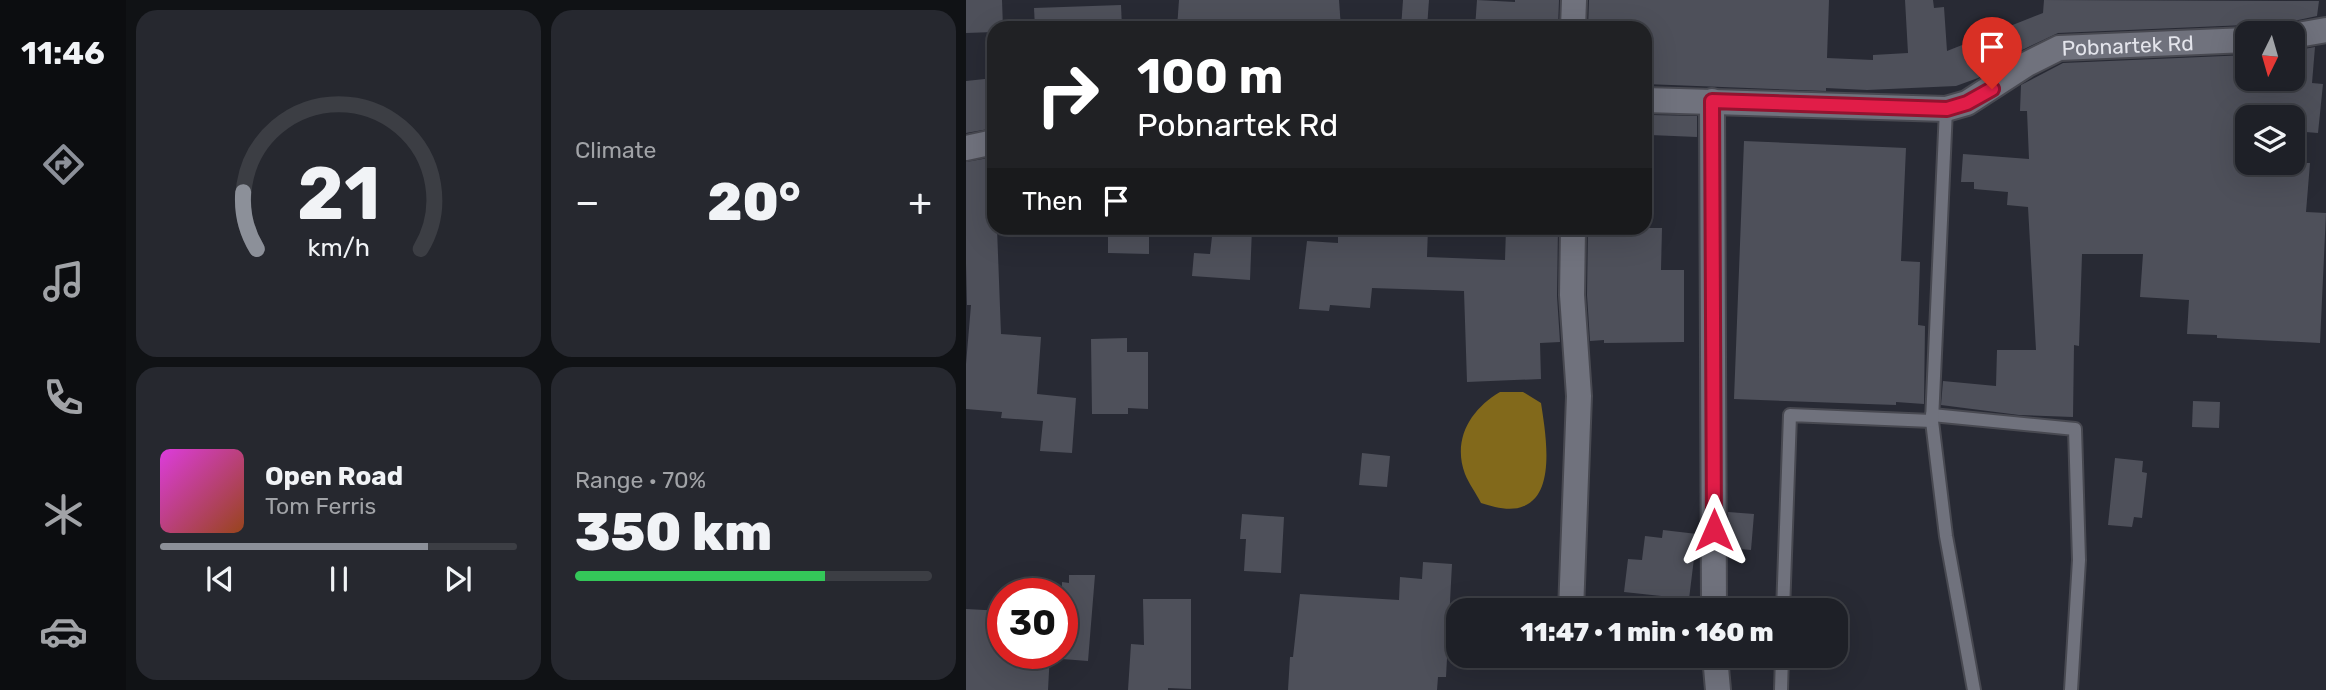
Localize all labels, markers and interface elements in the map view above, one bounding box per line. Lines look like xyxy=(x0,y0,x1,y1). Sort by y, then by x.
pin xyxy=(1962,17,2022,89)
north arrow xyxy=(2235,21,2305,91)
map controls xyxy=(2235,21,2305,175)
icon: arrive xyxy=(1973,28,2011,66)
street label: Pobnartek Rd xyxy=(2061,30,2194,60)
text: 11:46 xyxy=(21,34,105,72)
text: 100 m xyxy=(1137,47,1283,105)
icon: right xyxy=(1022,49,1113,140)
button: layers xyxy=(2235,105,2305,175)
text: Pobnartek Rd xyxy=(1137,106,1338,144)
text: Climate xyxy=(575,136,656,164)
icon: directions xyxy=(39,140,88,189)
text: 21 xyxy=(297,152,380,238)
text: 20° xyxy=(707,171,801,233)
text: − xyxy=(575,179,600,225)
text: + xyxy=(908,179,932,225)
icon: arrive xyxy=(1097,182,1135,220)
text: Then xyxy=(1022,186,1083,217)
text: km/h xyxy=(307,233,370,262)
icon: music xyxy=(39,257,88,306)
icon: phone xyxy=(39,373,88,422)
text: Open Road xyxy=(265,461,403,492)
text: Range · 70% xyxy=(575,466,706,494)
icon: climate xyxy=(39,490,88,539)
text: Tom Ferris xyxy=(265,492,376,520)
position arrow xyxy=(1677,493,1751,567)
text: 350 km xyxy=(575,501,772,563)
icon: previous xyxy=(201,560,239,598)
icon: pause xyxy=(320,560,358,598)
icon: next xyxy=(439,560,477,598)
speed limit sign: 30 xyxy=(987,578,1078,669)
icon: car xyxy=(39,607,88,656)
text: 11:47 · 1 min · 160 m xyxy=(1520,617,1774,648)

